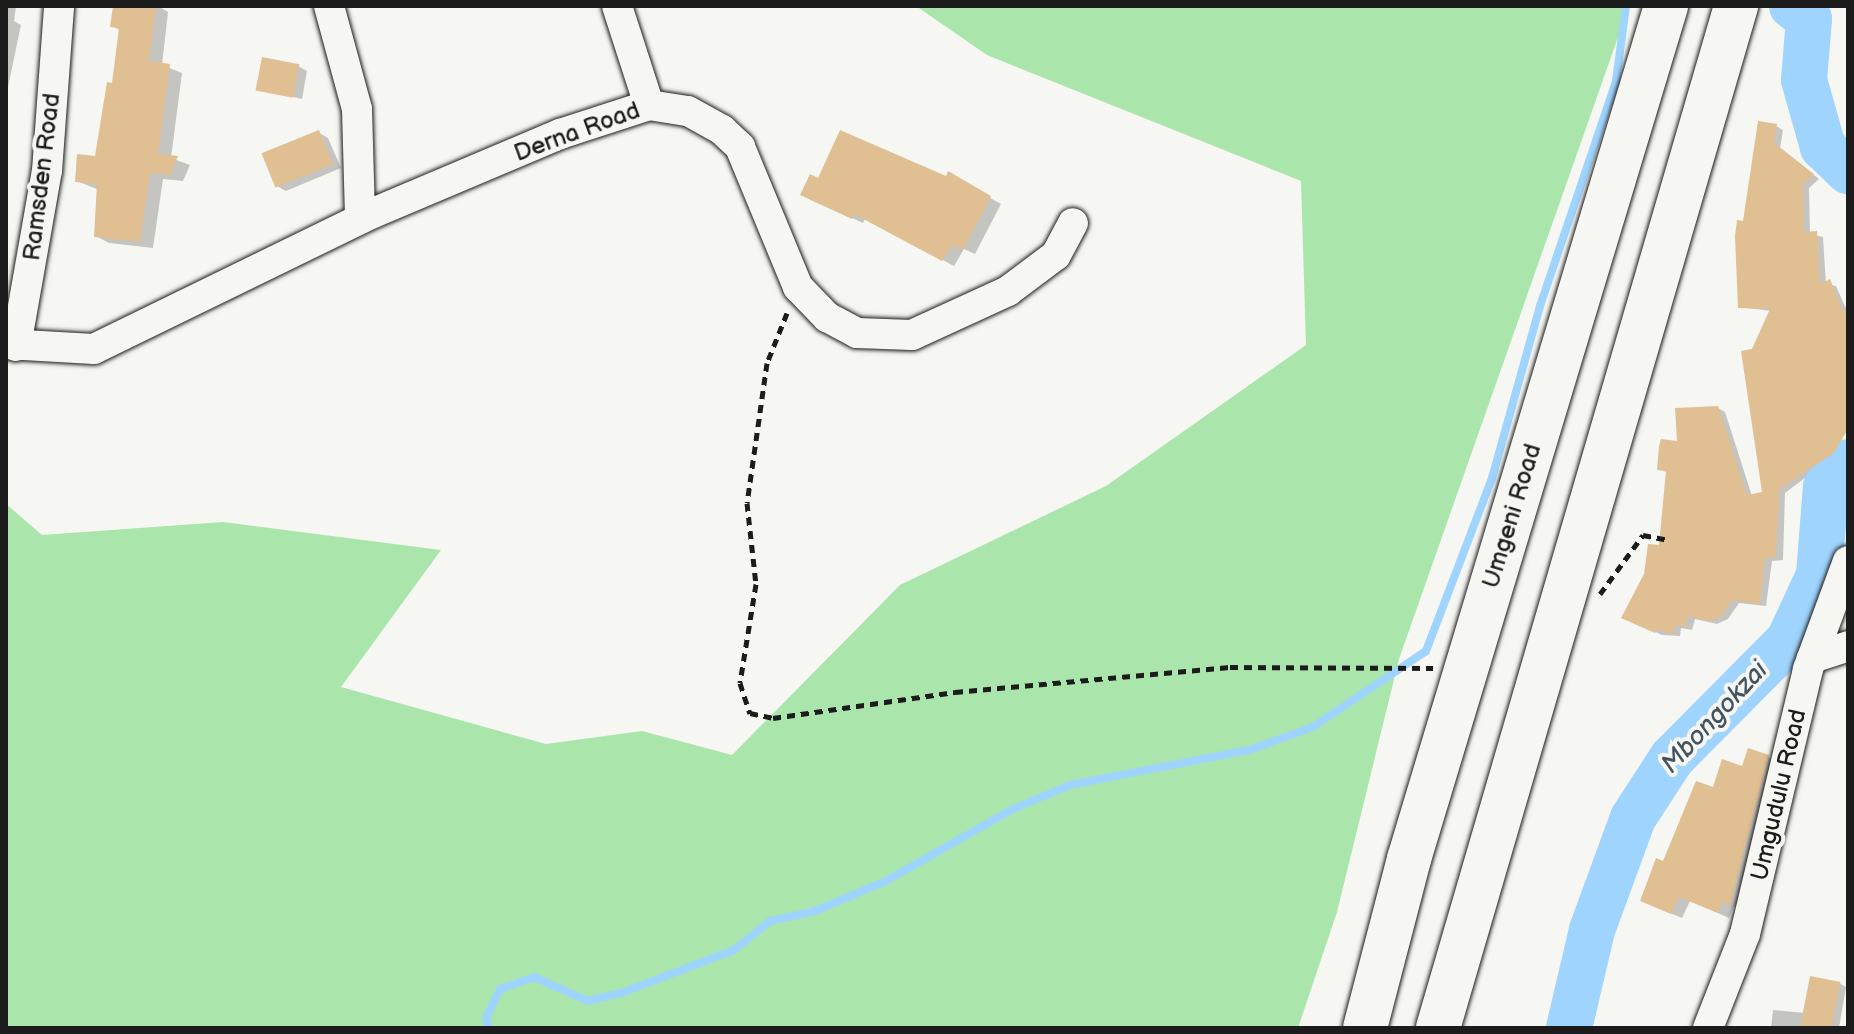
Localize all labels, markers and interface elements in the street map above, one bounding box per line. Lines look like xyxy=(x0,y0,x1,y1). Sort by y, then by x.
street label: Ramsden Road xyxy=(17,92,67,262)
street label: Derna Road xyxy=(510,96,644,168)
street label: Umgeni Road xyxy=(1476,440,1548,592)
water label: Mbongokzai xyxy=(1655,656,1775,780)
street label: Umgudulu Road xyxy=(1745,707,1813,883)

